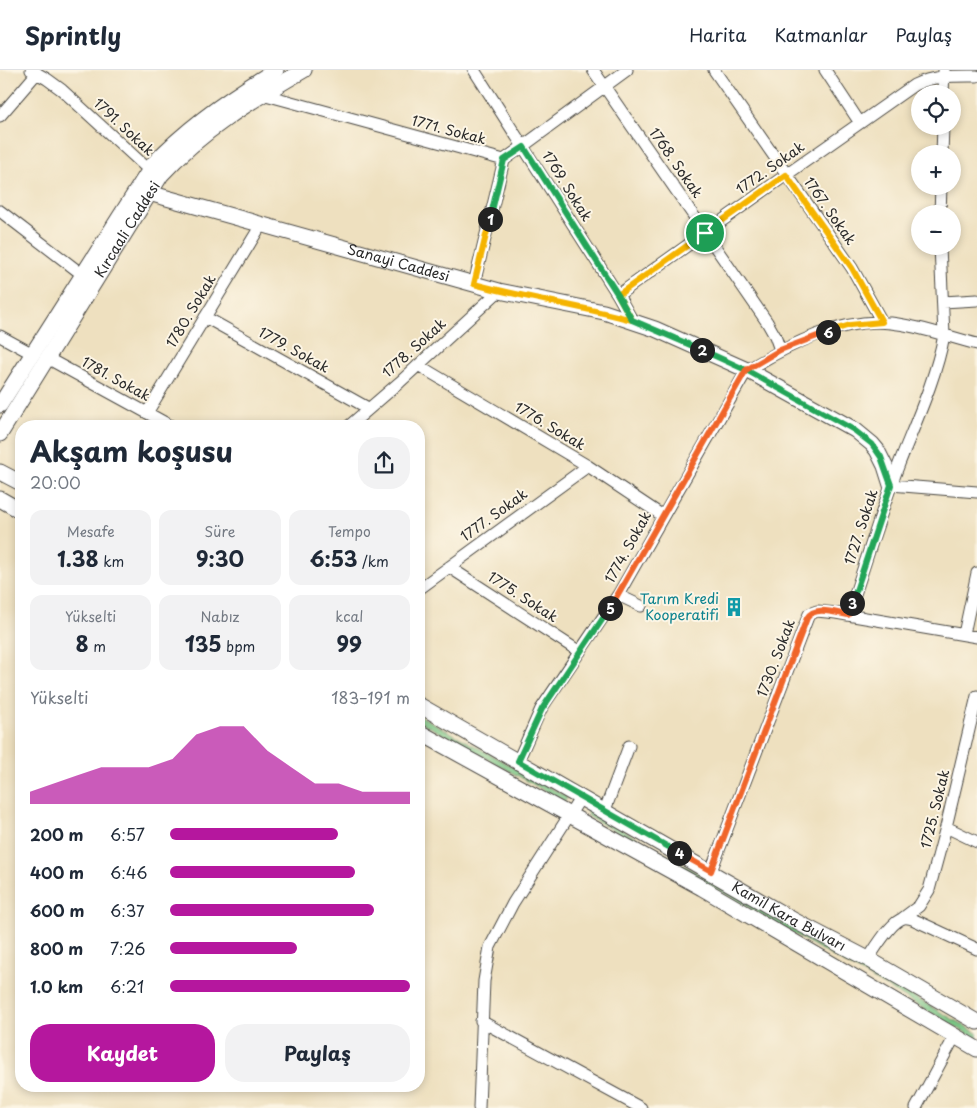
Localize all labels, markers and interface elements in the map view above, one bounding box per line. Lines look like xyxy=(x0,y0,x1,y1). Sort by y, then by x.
text: Sprintly xyxy=(25,17,121,53)
text: Harita xyxy=(689,21,746,48)
text: Katmanlar xyxy=(774,21,867,48)
text: Paylaş xyxy=(895,21,952,48)
map controls xyxy=(911,85,961,255)
button: locate xyxy=(911,85,961,135)
street label: 1791. Sokak xyxy=(89,93,160,160)
street label: 1771. Sokak xyxy=(410,110,489,150)
street label: 1768. Sokak xyxy=(645,123,708,202)
street label: 1772. Sokak xyxy=(731,136,808,199)
button: + xyxy=(911,145,961,195)
street label: 1769. Sokak xyxy=(537,146,598,225)
street label: 1767. Sokak xyxy=(799,172,862,249)
street label: Kırcaali Caddesi xyxy=(89,177,165,281)
button: − xyxy=(911,205,961,255)
pin: 1 xyxy=(478,206,502,232)
text: 1 xyxy=(487,209,494,230)
pin xyxy=(684,212,726,254)
icon: arrive xyxy=(691,219,719,247)
street label: Sanayi Caddesi xyxy=(345,238,452,287)
street label: 1780. Sokak xyxy=(160,270,221,351)
street label: 1778. Sokak xyxy=(377,313,450,382)
pin: 6 xyxy=(816,320,840,344)
street label: 1779. Sokak xyxy=(255,321,334,378)
text: 6 xyxy=(824,322,833,343)
pin: 2 xyxy=(690,338,714,362)
text: 2 xyxy=(698,340,707,361)
street label: 1781. Sokak xyxy=(78,351,154,406)
street label: 1776. Sokak xyxy=(511,396,590,455)
text: Akşam koşusu xyxy=(30,429,233,472)
button: share xyxy=(358,437,410,489)
text: 20:00 xyxy=(30,470,81,494)
street label: 1777. Sokak xyxy=(456,483,531,546)
street label: 1727. Sokak xyxy=(838,486,883,567)
street label: 1774. Sokak xyxy=(599,507,656,587)
text: Mesafe xyxy=(67,521,115,542)
text: Süre xyxy=(205,521,235,542)
text: Tempo xyxy=(328,521,371,542)
text: 1.38 xyxy=(57,542,99,574)
text: 9:30 xyxy=(196,542,244,574)
text: 6:53 xyxy=(310,542,358,574)
text: km xyxy=(99,551,124,572)
text: /km xyxy=(358,551,389,572)
street label: 1775. Sokak xyxy=(484,566,562,627)
place label: Tarım Kredi Kooperatifi xyxy=(640,588,719,625)
pin: 3 xyxy=(840,590,864,616)
text: 3 xyxy=(848,593,857,614)
pin: 5 xyxy=(598,596,622,620)
building icon: Tarım Kredi Kooperatifi xyxy=(723,596,745,618)
text: 5 xyxy=(606,598,615,619)
text: Yükselti xyxy=(65,606,116,627)
text: Nabız xyxy=(200,606,240,627)
text: kcal xyxy=(335,606,363,627)
street label: 1730. Sokak xyxy=(751,616,800,700)
text: 8 xyxy=(75,627,89,659)
text: 135 xyxy=(185,627,222,659)
text: 99 xyxy=(337,627,362,659)
text: m xyxy=(89,636,106,657)
text: bpm xyxy=(222,636,255,657)
text: Yükselti xyxy=(30,685,88,709)
text: 183–191 m xyxy=(331,685,410,709)
street label: 1725. Sokak xyxy=(915,767,954,851)
text: 200 m xyxy=(30,822,84,846)
text: 6:57 xyxy=(110,822,145,846)
pin: 4 xyxy=(666,840,692,866)
text: 4 xyxy=(675,843,684,864)
text: 400 m xyxy=(30,860,84,884)
text: 6:46 xyxy=(110,860,148,884)
street label: Kamil Kara Bulvarı xyxy=(728,876,850,956)
text: 600 m xyxy=(30,898,84,922)
text: 6:37 xyxy=(110,898,145,922)
text: 800 m xyxy=(30,936,83,960)
text: 7:26 xyxy=(110,936,145,960)
text: 1.0 km xyxy=(30,974,83,998)
text: 6:21 xyxy=(110,974,144,998)
button: Kaydet xyxy=(30,1024,215,1082)
button: Paylaş xyxy=(225,1024,410,1082)

